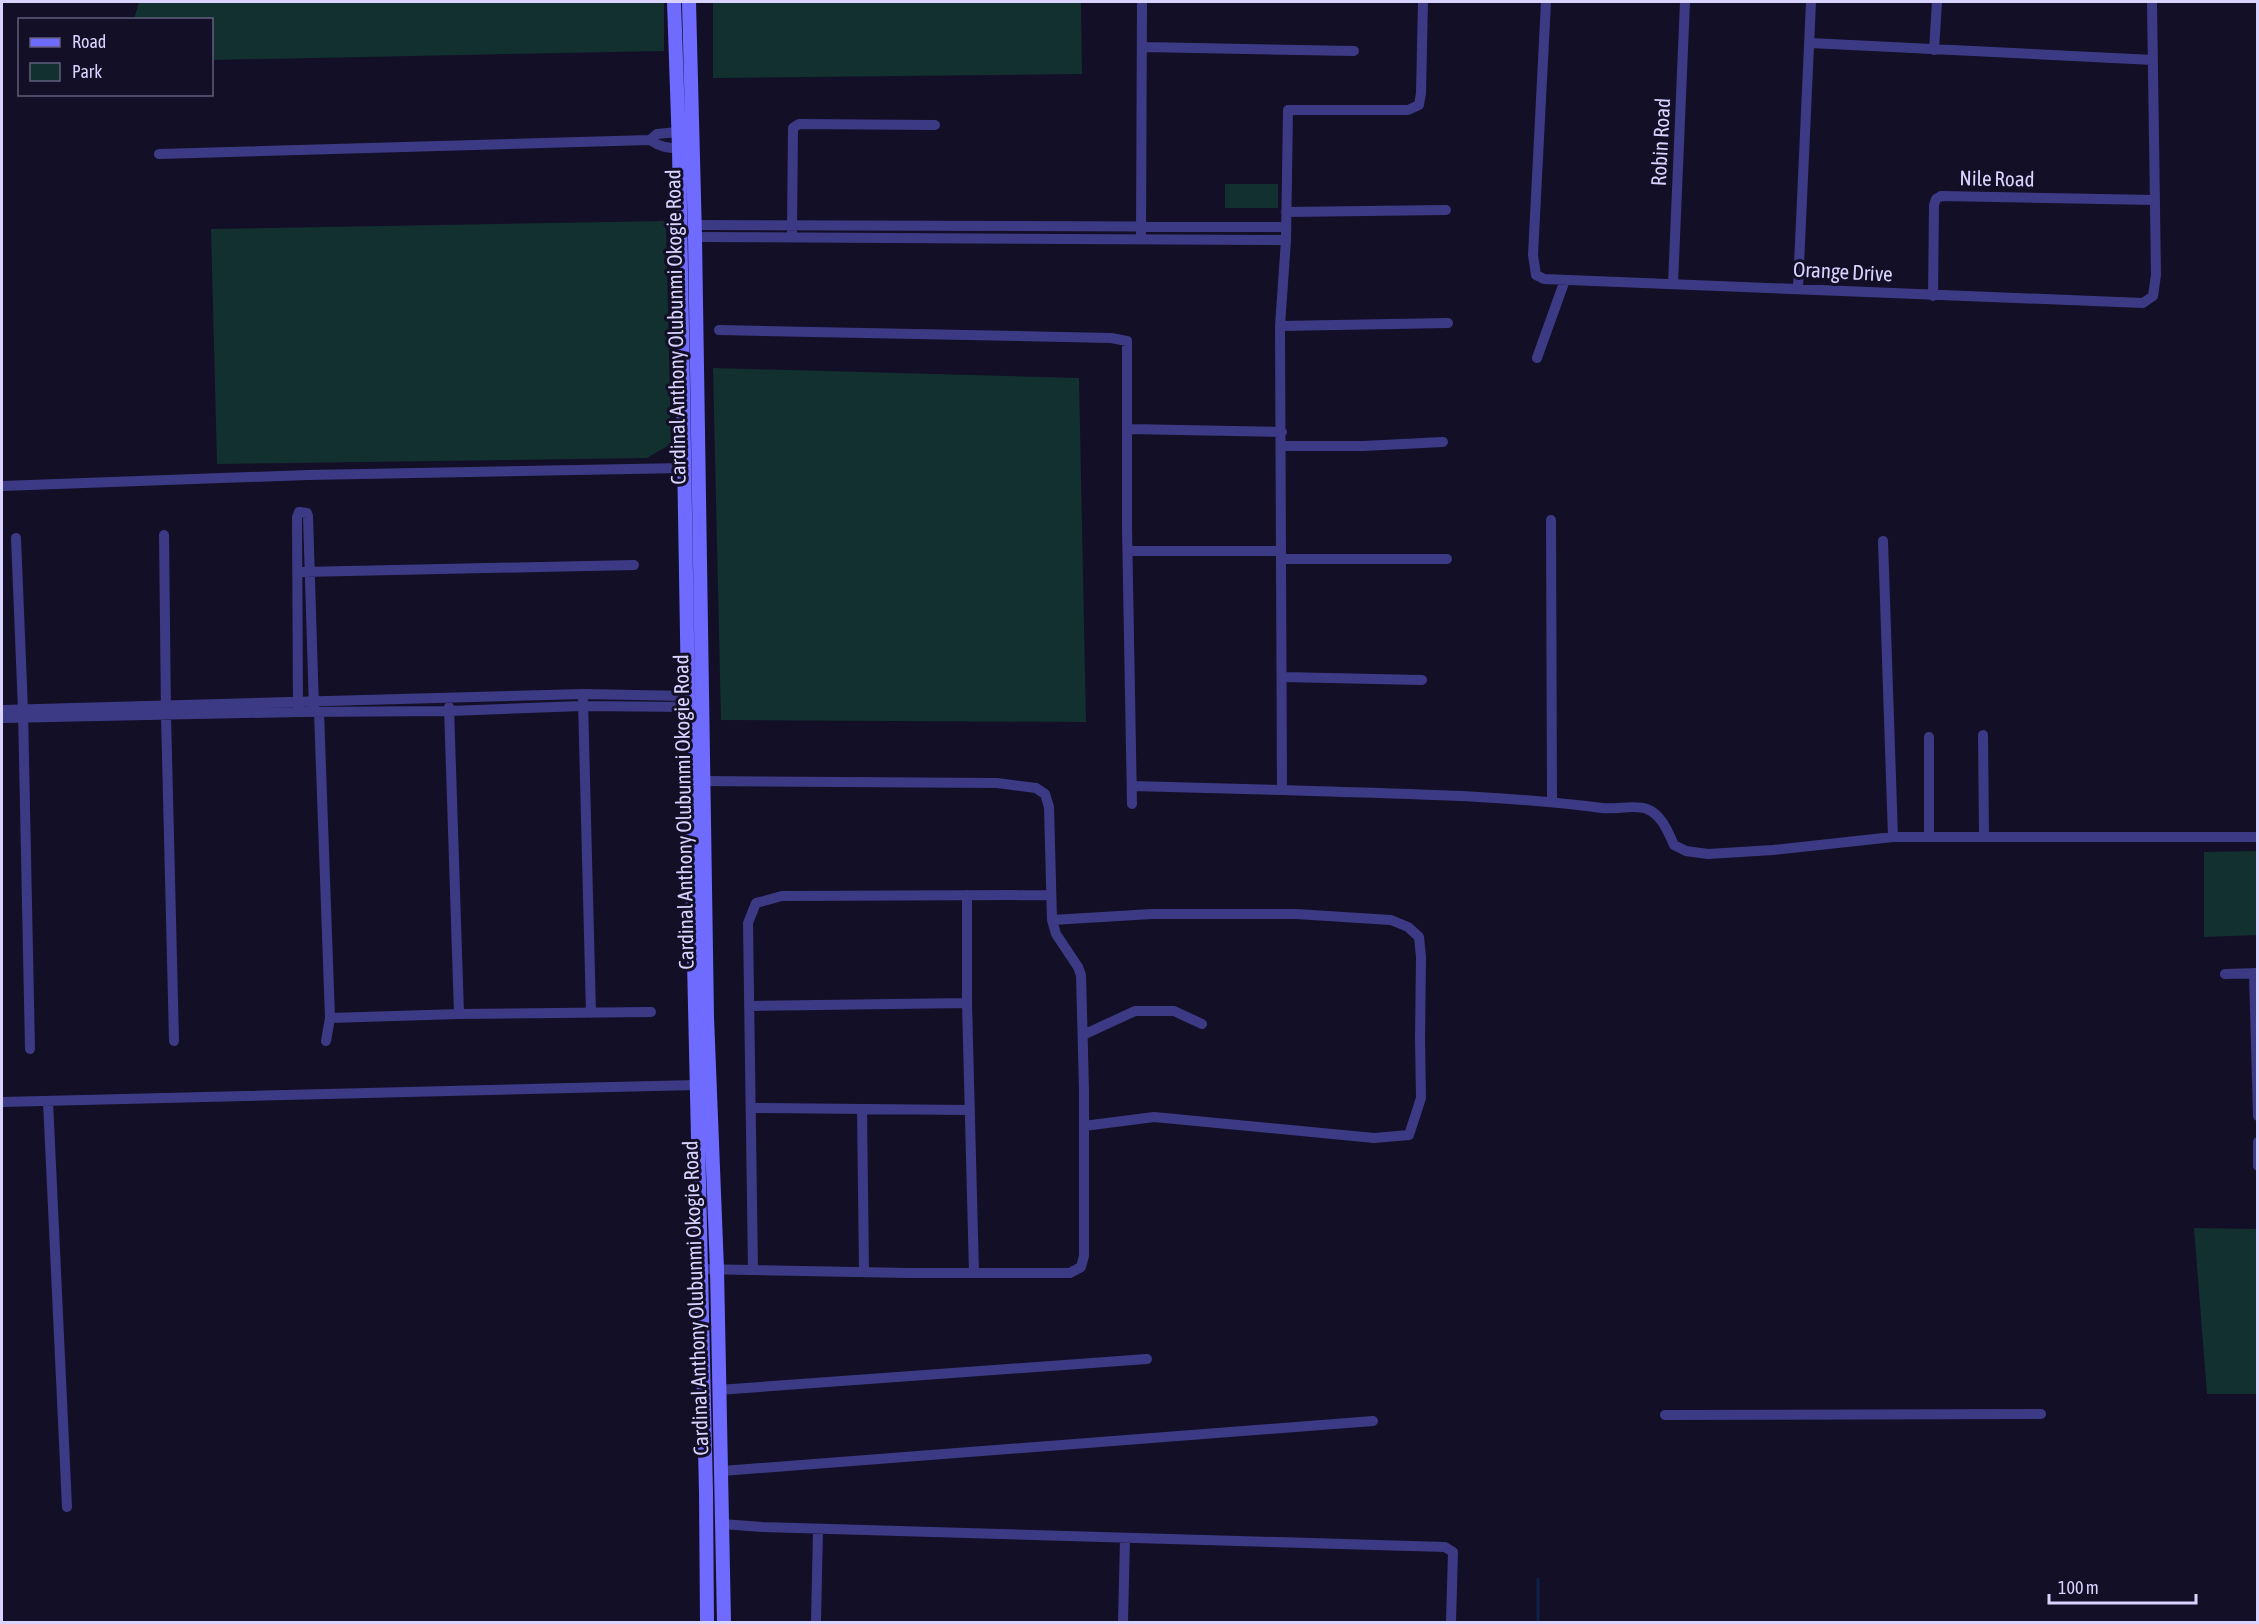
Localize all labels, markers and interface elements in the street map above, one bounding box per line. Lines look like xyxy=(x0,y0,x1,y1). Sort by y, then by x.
legend xyxy=(18,18,213,96)
text: Road xyxy=(72,31,106,52)
text: Park xyxy=(72,61,102,82)
street label: Robin Road xyxy=(1646,97,1674,187)
street label: Nile Road xyxy=(1959,165,2035,191)
street label: Cardinal Anthony Olubunmi Okogie Road xyxy=(660,169,690,485)
street label: Orange Drive xyxy=(1793,256,1893,286)
street label: Cardinal Anthony Olubunmi Okogie Road xyxy=(668,654,698,970)
street label: Cardinal Anthony Olubunmi Okogie Road xyxy=(678,1140,712,1456)
scale bar xyxy=(2049,1567,2196,1605)
text: 100 m xyxy=(2058,1577,2099,1598)

